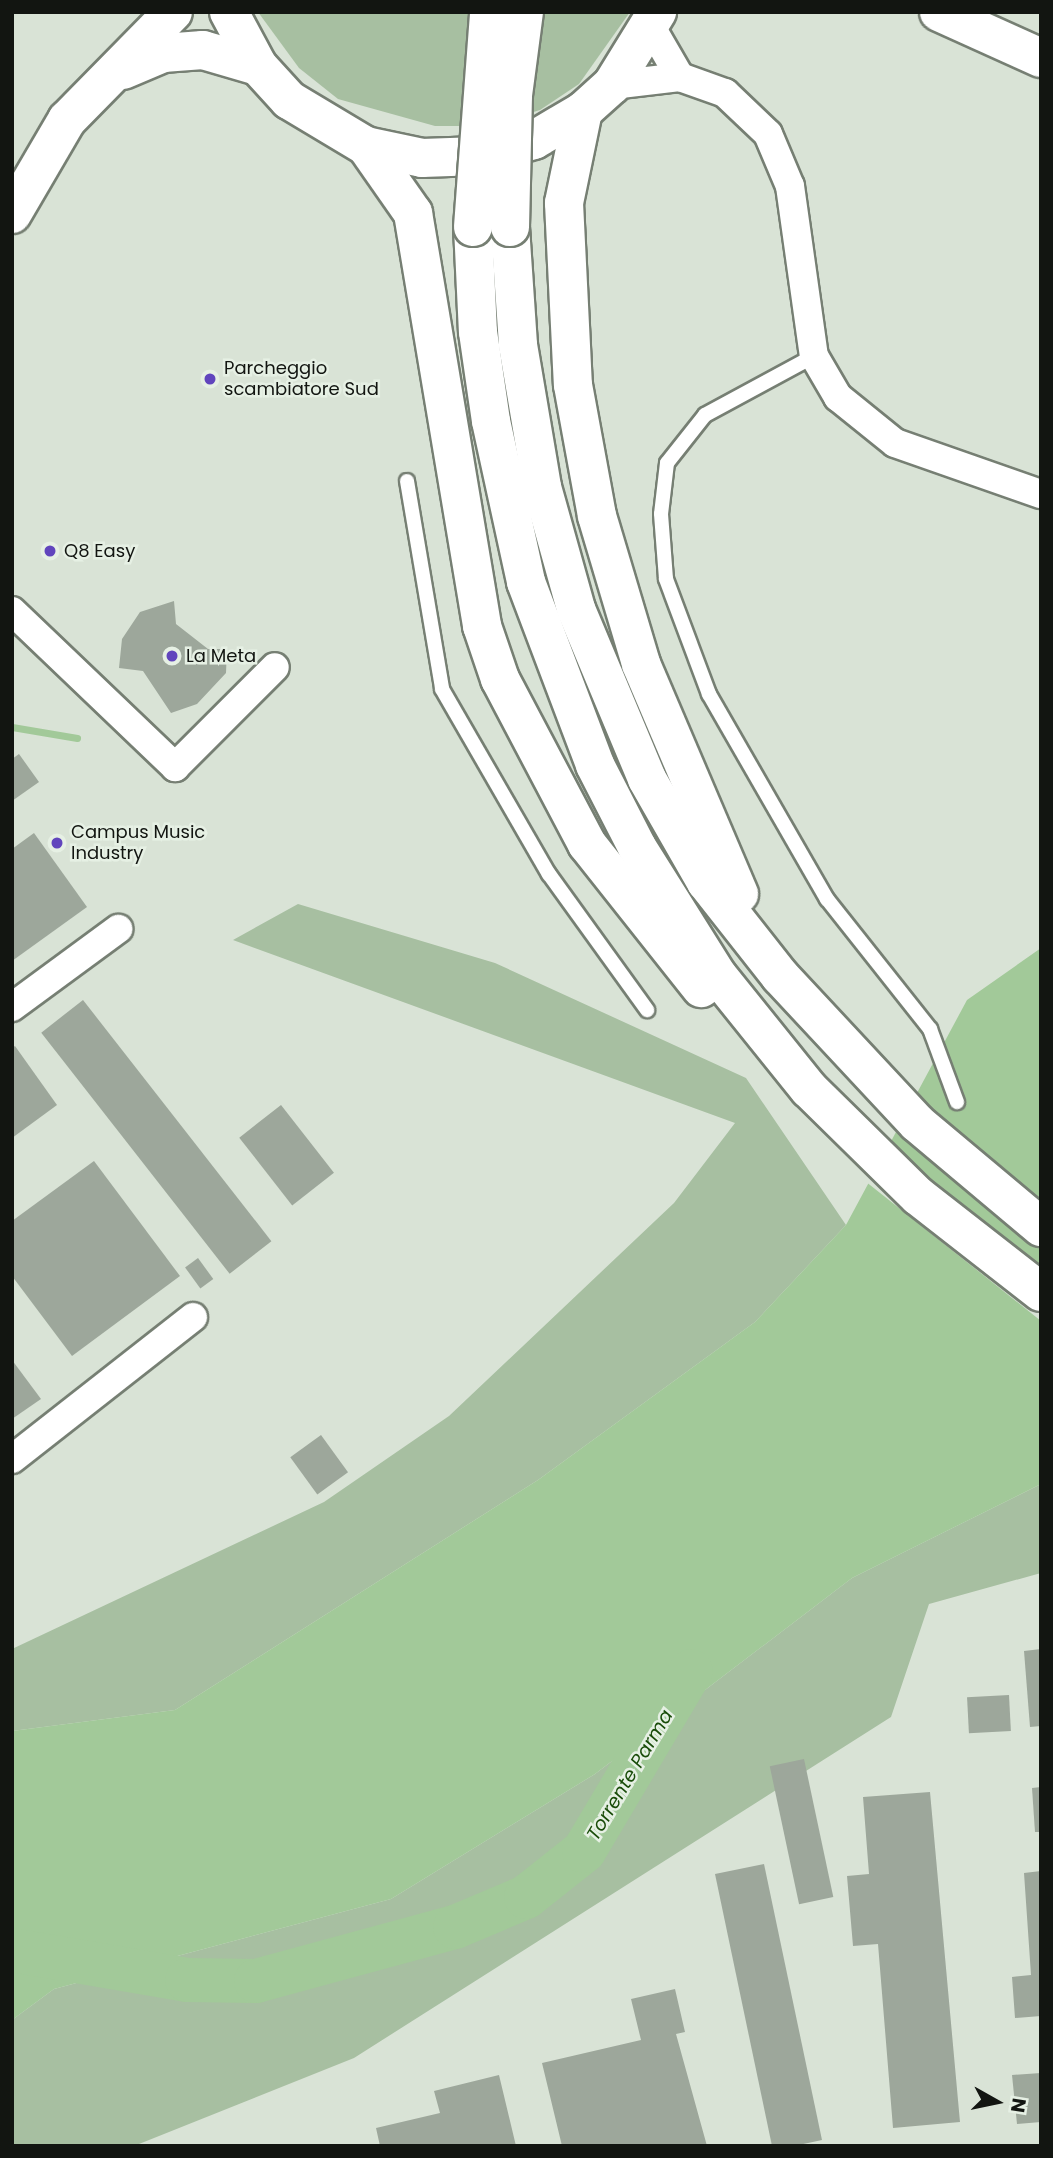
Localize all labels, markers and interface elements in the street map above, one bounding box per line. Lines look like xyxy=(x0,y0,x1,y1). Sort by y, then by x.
place label: Parcheggio scambiatore Sud xyxy=(224,358,379,400)
marker: Parcheggio scambiatore Sud xyxy=(202,371,218,387)
place label: Q8 Easy xyxy=(64,540,135,562)
marker: Q8 Easy xyxy=(42,543,58,559)
place label: La Meta xyxy=(186,645,256,667)
marker: La Meta xyxy=(164,648,180,664)
place label: Campus Music Industry xyxy=(71,822,205,864)
marker: Campus Music Industry xyxy=(49,835,65,851)
water label: Torrente Parma xyxy=(582,1706,678,1844)
north arrow xyxy=(962,2067,1032,2137)
text: N xyxy=(1004,2096,1033,2115)

